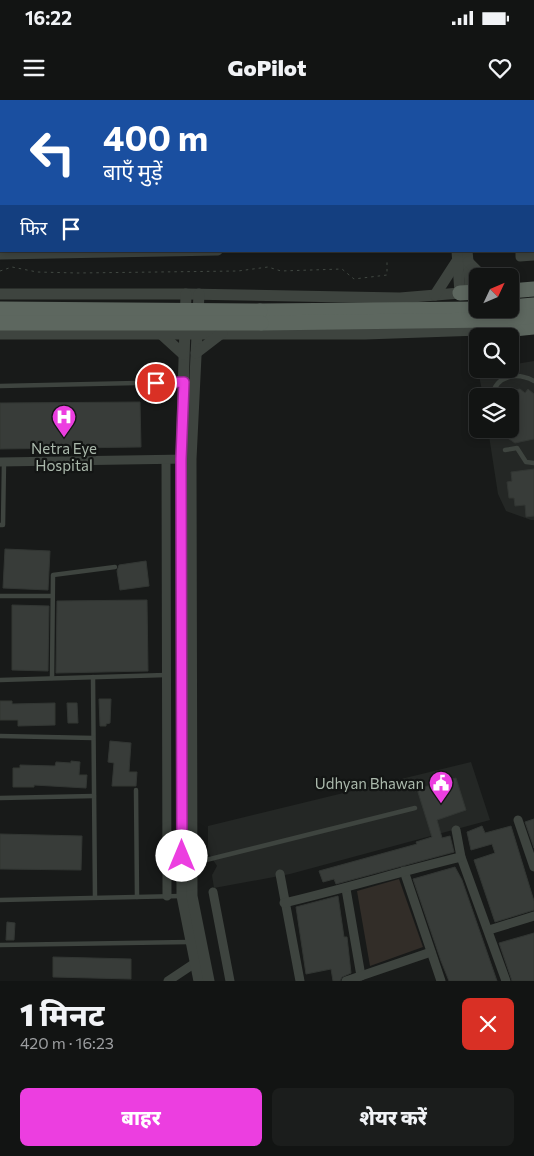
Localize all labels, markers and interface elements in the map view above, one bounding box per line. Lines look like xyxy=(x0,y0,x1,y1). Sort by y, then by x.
text: 16:22 xyxy=(25,6,72,29)
icon: menu xyxy=(20,54,48,82)
text: GoPilot xyxy=(228,54,306,81)
icon: heart xyxy=(486,54,514,82)
text: 400 m xyxy=(103,115,208,158)
icon: left xyxy=(20,120,85,185)
text: बाएँ मुड़ें xyxy=(103,158,163,185)
icon: arrive xyxy=(57,215,85,243)
text: फिर xyxy=(20,216,47,239)
north arrow xyxy=(469,268,519,318)
map controls xyxy=(469,268,519,438)
button: search xyxy=(469,328,519,378)
pin xyxy=(135,362,177,404)
icon: arrive xyxy=(142,369,170,397)
button: layers xyxy=(469,388,519,438)
hospital icon: Netra Eye Hospital xyxy=(51,404,77,438)
place label: Netra Eye Hospital xyxy=(31,439,97,474)
public building icon: Udhyan Bhawan xyxy=(428,770,454,804)
place label: Udhyan Bhawan xyxy=(315,774,424,792)
position arrow xyxy=(155,829,207,881)
text: 1 मिनट xyxy=(20,995,104,1032)
button: close xyxy=(462,998,514,1050)
text: 420 m · 16:23 xyxy=(20,1033,114,1052)
button: बाहर xyxy=(20,1088,262,1146)
button: शेयर करें xyxy=(272,1088,514,1146)

